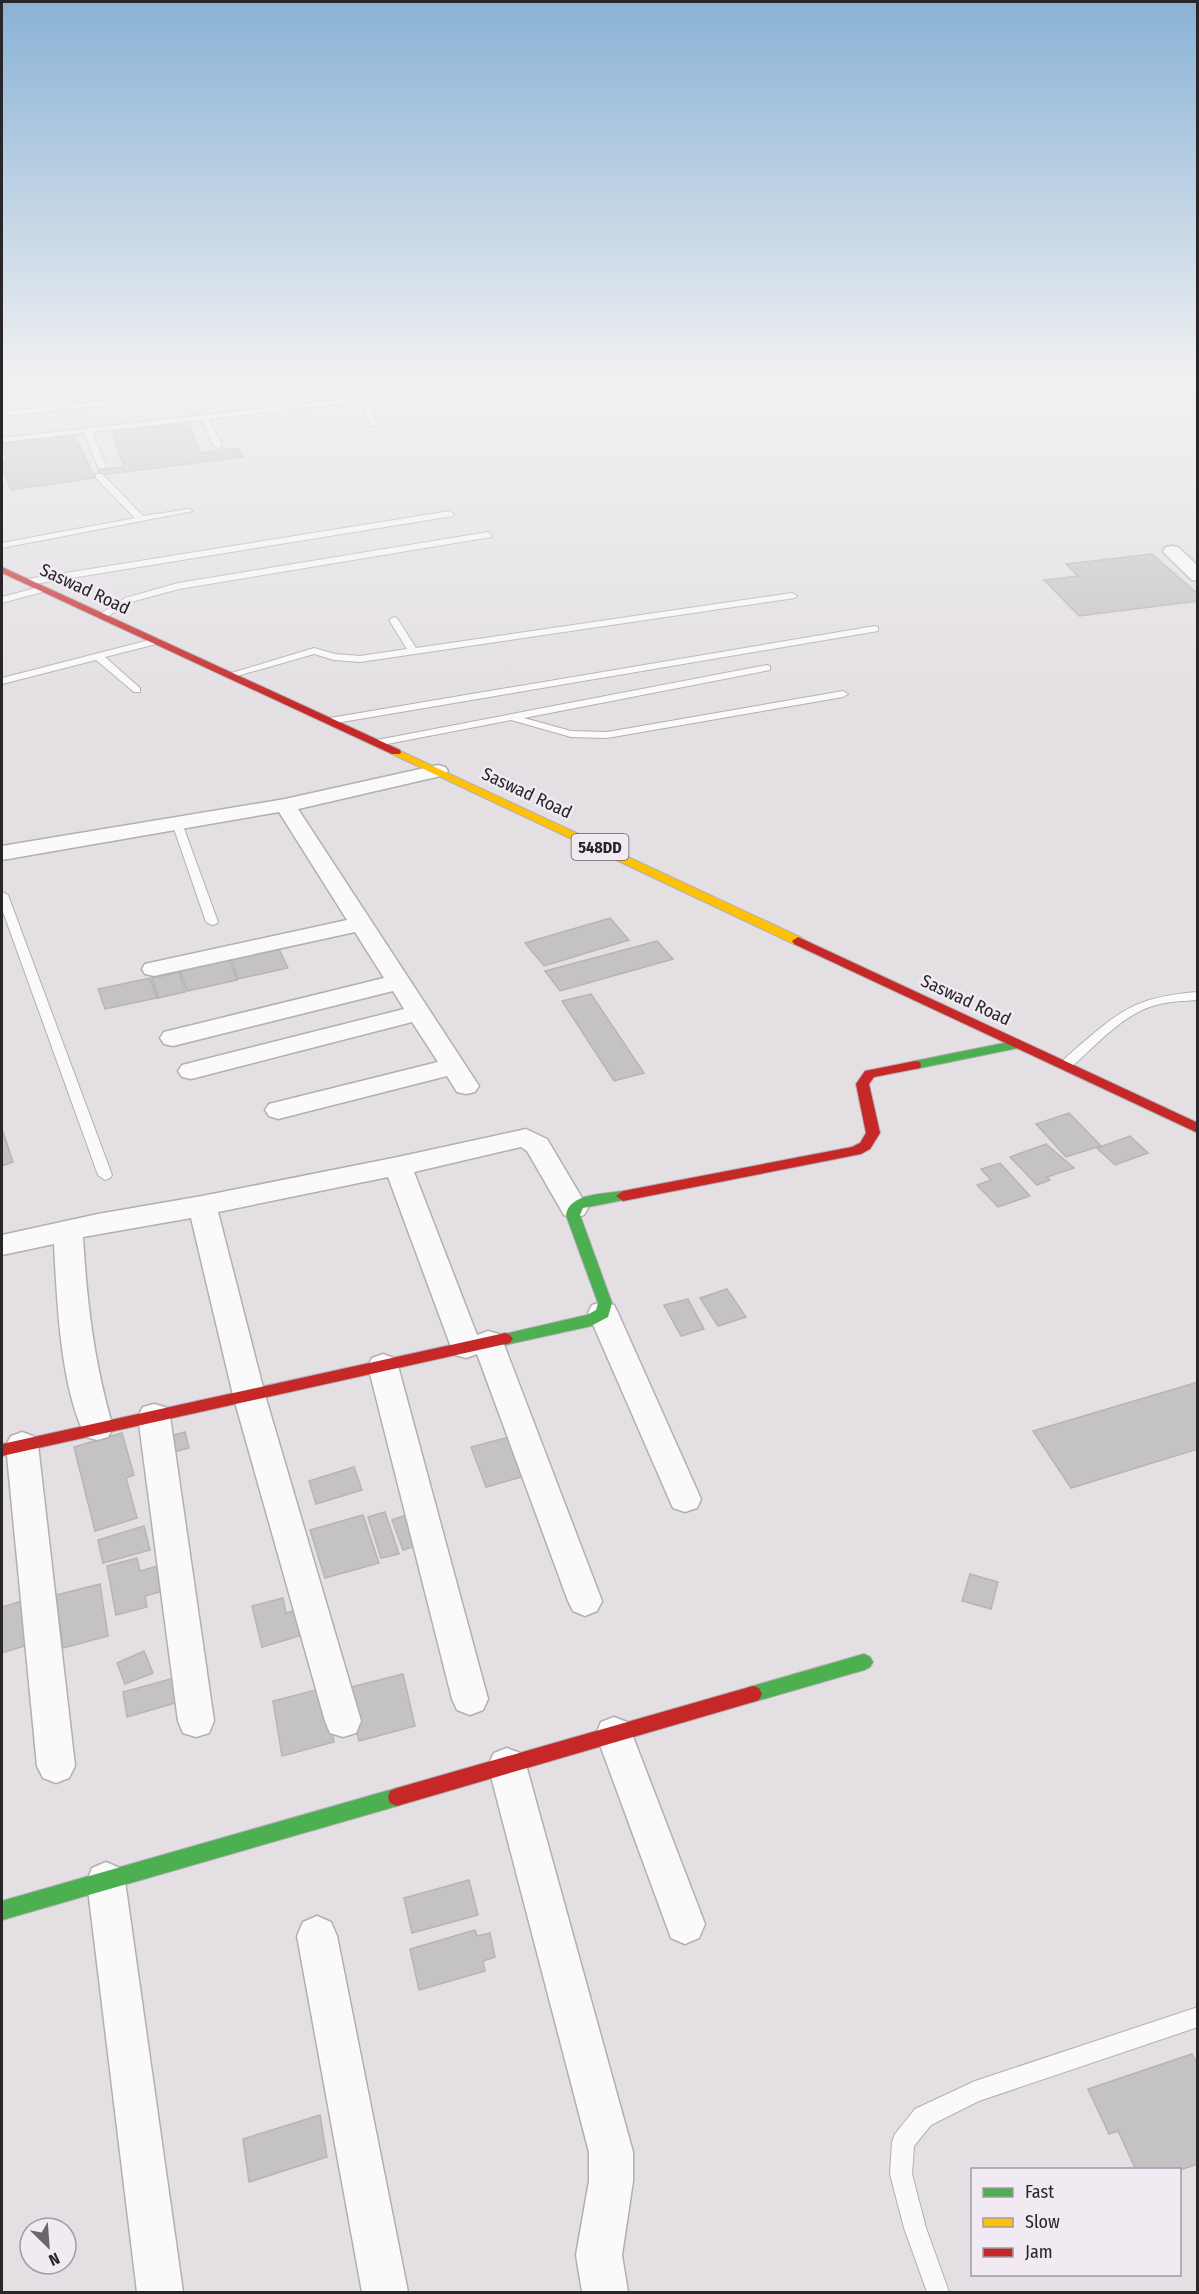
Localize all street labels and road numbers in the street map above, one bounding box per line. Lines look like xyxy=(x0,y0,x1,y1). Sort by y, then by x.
street label: Saswad Road xyxy=(37,559,133,619)
street label: Saswad Road xyxy=(479,763,575,823)
road number: 548DD xyxy=(572,834,628,860)
street label: Saswad Road xyxy=(918,970,1014,1030)

